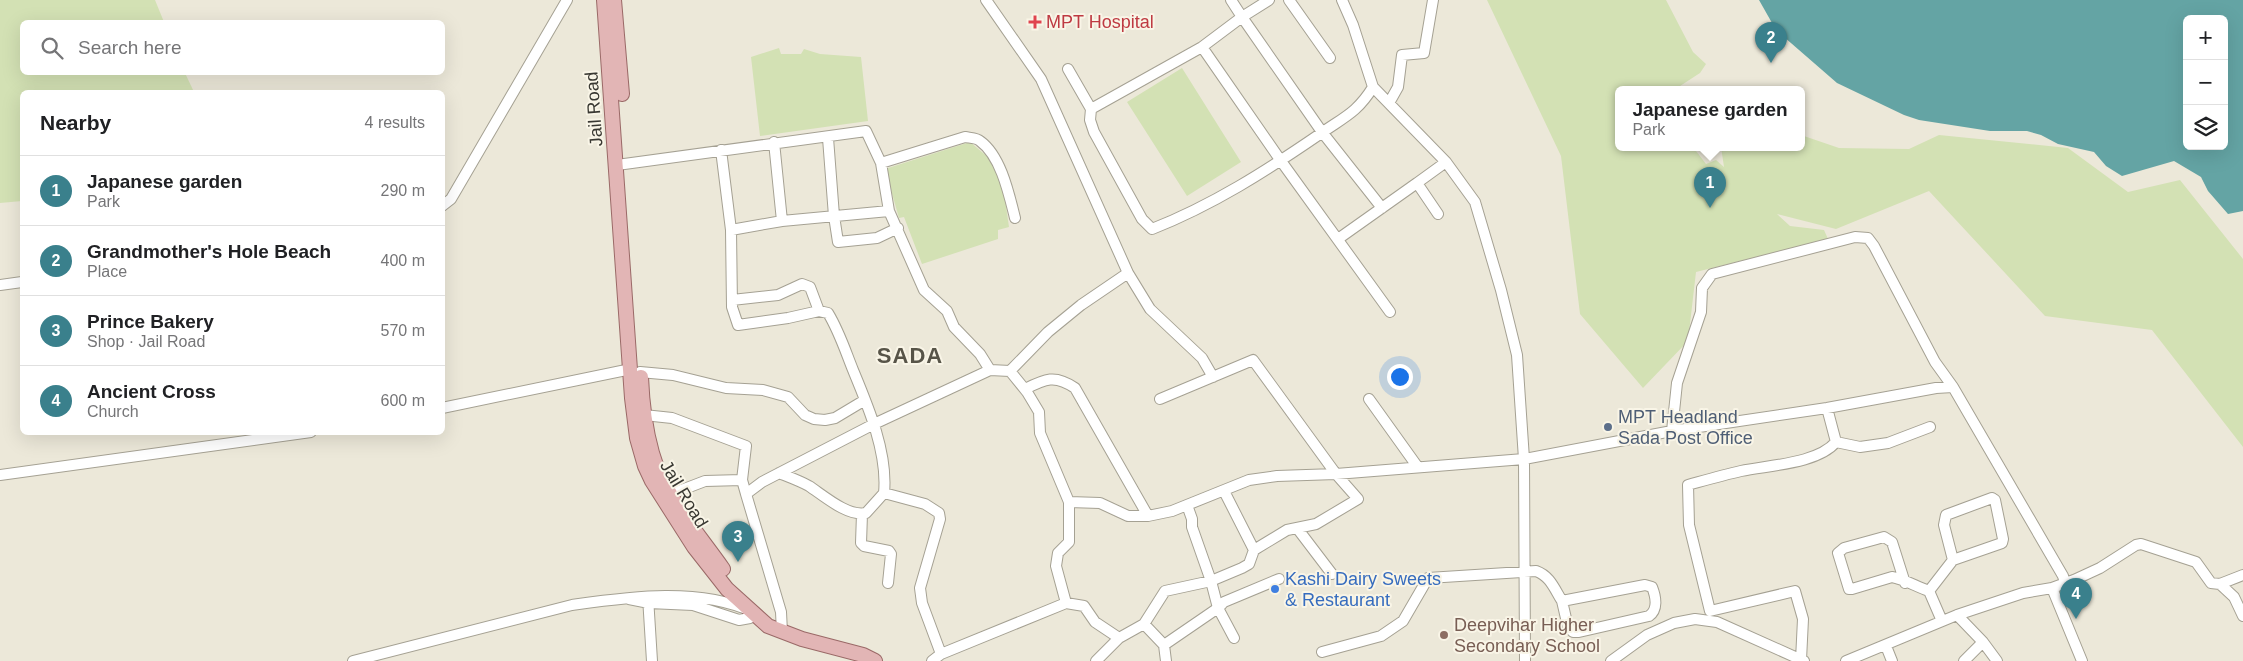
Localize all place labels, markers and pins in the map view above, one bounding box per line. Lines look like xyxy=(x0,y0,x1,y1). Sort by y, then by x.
place label: MPT Hospital xyxy=(1046,12,1154,32)
marker: MPT Hospital xyxy=(1028,15,1042,29)
pin: 2 xyxy=(1755,22,1787,63)
pin: 1 xyxy=(1694,167,1726,208)
place label: MPT Headland Sada Post Office xyxy=(1618,407,1753,448)
marker: MPT Headland Sada Post Office xyxy=(1602,421,1614,433)
pin: 3 xyxy=(722,521,754,562)
place label: Kashi Dairy Sweets & Restaurant xyxy=(1285,569,1441,610)
pin: 4 xyxy=(2060,578,2092,619)
marker: Kashi Dairy Sweets & Restaurant xyxy=(1269,583,1281,595)
place label: Deepvihar Higher Secondary School xyxy=(1454,615,1600,656)
marker: Deepvihar Higher Secondary School xyxy=(1438,629,1450,641)

